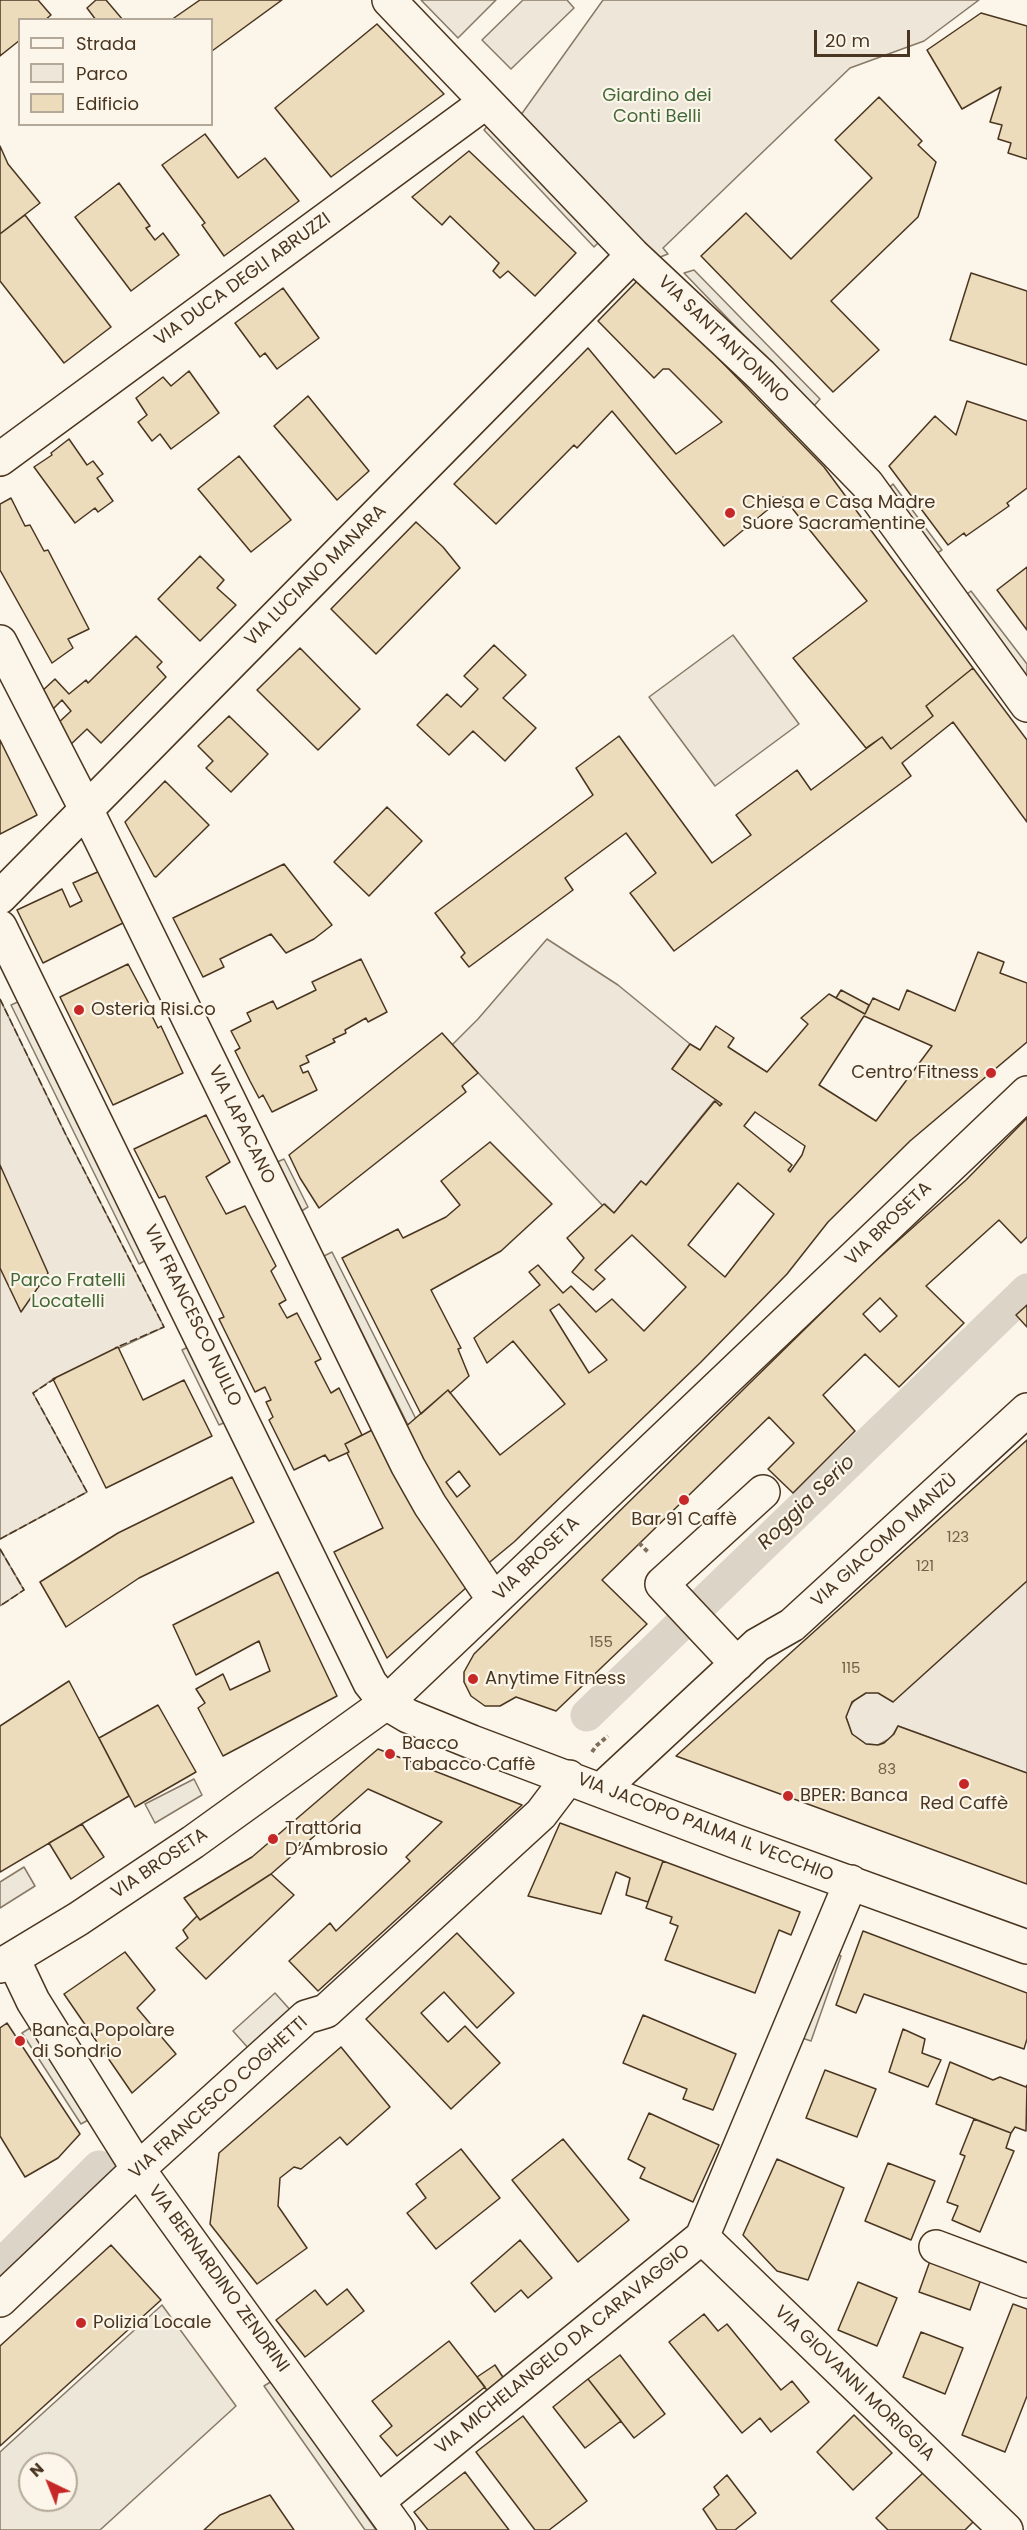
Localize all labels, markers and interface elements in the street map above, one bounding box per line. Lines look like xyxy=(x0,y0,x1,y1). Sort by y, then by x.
legend xyxy=(18,18,213,126)
scale bar xyxy=(817,18,913,56)
text: 20 m xyxy=(825,28,870,53)
text: Strada xyxy=(76,31,136,56)
text: Parco xyxy=(76,61,128,86)
park label: Giardino dei Conti Belli xyxy=(602,85,712,128)
text: Edificio xyxy=(76,91,139,116)
street label: VIA DUCA DEGLI ABRUZZI xyxy=(151,209,335,351)
street label: VIA SANT'ANTONINO xyxy=(653,272,793,408)
place label: Chiesa e Casa Madre Suore Sacramentine xyxy=(742,492,935,534)
street label: VIA LUCIANO MANARA xyxy=(241,501,391,651)
marker: Chiesa e Casa Madre Suore Sacramentine xyxy=(723,506,737,520)
place label: Osteria Risi.co xyxy=(91,999,216,1021)
marker: Osteria Risi.co xyxy=(72,1003,86,1017)
street label: VIA LAPACANO xyxy=(203,1062,279,1188)
place label: Centro Fitness xyxy=(851,1062,979,1084)
marker: Centro Fitness xyxy=(984,1066,998,1080)
street label: VIA BROSETA xyxy=(841,1178,937,1270)
street label: VIA FRANCESCO NULLO xyxy=(139,1222,245,1410)
park label: Parco Fratelli Locatelli xyxy=(10,1270,126,1312)
water label: Roggia Serio xyxy=(753,1451,861,1555)
street label: VIA GIACOMO MANZÙ xyxy=(808,1470,962,1612)
marker: Bar 91 Caffè xyxy=(677,1493,691,1507)
place label: Bar 91 Caffè xyxy=(631,1509,737,1531)
street label: VIA BROSETA xyxy=(489,1513,585,1605)
house number: 123 xyxy=(947,1529,969,1547)
house number: 121 xyxy=(916,1558,934,1576)
house number: 155 xyxy=(589,1634,613,1652)
house number: 115 xyxy=(841,1660,861,1678)
place label: Anytime Fitness xyxy=(485,1668,626,1690)
marker: Anytime Fitness xyxy=(466,1672,480,1686)
place label: Bacco Tabacco Caffè xyxy=(402,1733,535,1776)
marker: Bacco Tabacco Caffè xyxy=(383,1747,397,1761)
house number: 83 xyxy=(878,1761,896,1779)
street label: VIA JACOPO PALMA IL VECCHIO xyxy=(574,1769,836,1887)
marker: Red Caffè xyxy=(957,1777,971,1791)
place label: BPER: Banca xyxy=(800,1785,908,1807)
marker: BPER: Banca xyxy=(781,1789,795,1803)
place label: Red Caffè xyxy=(920,1793,1008,1815)
place label: Trattoria D’Ambrosio xyxy=(285,1818,388,1860)
street label: VIA BROSETA xyxy=(108,1824,212,1904)
marker: Trattoria D’Ambrosio xyxy=(266,1832,280,1846)
street label: VIA FRANCESCO COGHETTI xyxy=(125,2012,313,2184)
place label: Banca Popolare di Sondrio xyxy=(32,2020,175,2062)
marker: Banca Popolare di Sondrio xyxy=(13,2034,27,2048)
street label: VIA BERNARDINO ZENDRINI xyxy=(143,2181,293,2377)
street label: VIA MICHELANGELO DA CARAVAGGIO xyxy=(431,2241,695,2459)
street label: VIA GIOVANNI MORIGGIA xyxy=(769,2302,939,2466)
place label: Polizia Locale xyxy=(93,2312,211,2334)
marker: Polizia Locale xyxy=(74,2316,88,2330)
north arrow xyxy=(18,2452,78,2512)
text: N xyxy=(24,2457,49,2482)

